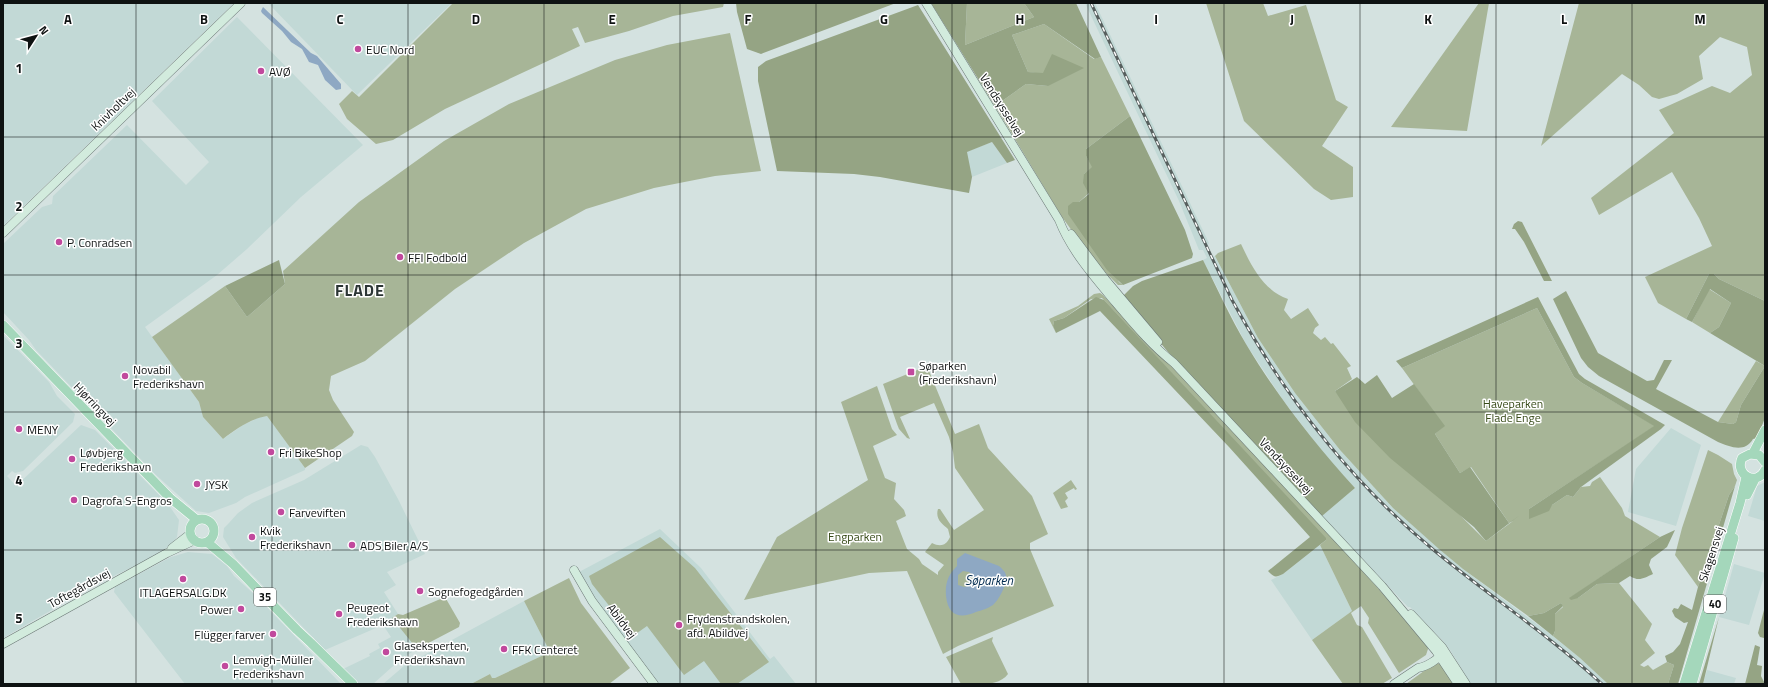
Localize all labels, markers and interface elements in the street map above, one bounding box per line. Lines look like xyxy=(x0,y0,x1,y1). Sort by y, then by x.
text: A xyxy=(64,9,72,29)
text: B xyxy=(200,9,208,29)
text: C xyxy=(336,9,344,29)
text: D xyxy=(472,9,480,29)
text: E xyxy=(608,9,616,29)
text: F xyxy=(745,9,752,29)
text: G xyxy=(880,9,888,29)
text: H xyxy=(1016,9,1024,29)
text: I xyxy=(1154,9,1158,29)
text: J xyxy=(1290,9,1294,29)
text: K xyxy=(1424,9,1432,29)
text: L xyxy=(1561,9,1567,29)
text: M xyxy=(1694,9,1706,29)
north arrow xyxy=(16,16,56,56)
text: N xyxy=(35,22,53,38)
place label: EUC Nord xyxy=(366,40,414,59)
marker: EUC Nord xyxy=(353,44,363,54)
text: 1 xyxy=(15,58,23,78)
place label: AVØ xyxy=(269,62,291,81)
marker: AVØ xyxy=(256,66,266,76)
street label: Vendsysselvej xyxy=(975,70,1029,140)
street label: Knivholtvej xyxy=(86,83,140,135)
text: 2 xyxy=(15,196,23,216)
place label: P. Conradsen xyxy=(67,233,132,252)
marker: P. Conradsen xyxy=(54,237,64,247)
place label: FFI Fodbold xyxy=(408,248,467,267)
marker: FFI Fodbold xyxy=(395,252,405,262)
district label: FLADE xyxy=(335,278,385,302)
text: 3 xyxy=(15,333,23,353)
place label: Søparken (Frederikshavn) xyxy=(919,356,997,389)
place label: Novabil Frederikshavn xyxy=(133,360,204,393)
marker: Søparken (Frederikshavn) xyxy=(906,367,916,377)
marker: Novabil Frederikshavn xyxy=(120,371,130,381)
street label: Hjørringvej xyxy=(69,378,121,430)
park label: Haveparken Flade Enge xyxy=(1483,394,1543,427)
place label: MENY xyxy=(27,420,59,439)
marker: MENY xyxy=(14,424,24,434)
street label: Vendsysselvej xyxy=(1255,434,1317,498)
place label: Løvbjerg Frederikshavn xyxy=(80,443,151,476)
place label: Fri BikeShop xyxy=(279,443,342,462)
marker: Fri BikeShop xyxy=(266,447,276,457)
marker: Løvbjerg Frederikshavn xyxy=(67,454,77,464)
text: 4 xyxy=(15,470,23,490)
place label: JYSK xyxy=(205,475,228,494)
marker: JYSK xyxy=(192,479,202,489)
place label: Dagrofa S-Engros xyxy=(82,491,172,510)
marker: Dagrofa S-Engros xyxy=(69,495,79,505)
place label: Farveviften xyxy=(289,503,346,522)
marker: Farveviften xyxy=(276,507,286,517)
place label: Kvik Frederikshavn xyxy=(260,521,331,554)
street label: Skagensvej xyxy=(1693,524,1729,584)
park label: Engparken xyxy=(828,527,882,546)
marker: Kvik Frederikshavn xyxy=(247,532,257,542)
place label: ADS Biler A/S xyxy=(360,536,428,555)
marker: ADS Biler A/S xyxy=(347,540,357,550)
street label: Toftegårdsvej xyxy=(45,563,113,613)
water label: Søparken xyxy=(965,570,1014,590)
marker: ITLAGERSALG.DK xyxy=(178,574,188,584)
place label: Sognefogedgården xyxy=(428,582,523,601)
place label: ITLAGERSALG.DK xyxy=(139,583,227,602)
marker: Sognefogedgården xyxy=(415,586,425,596)
road number: 35 xyxy=(254,588,276,606)
road number: 40 xyxy=(1704,595,1726,613)
place label: Peugeot Frederikshavn xyxy=(347,598,418,631)
street label: Abildvej xyxy=(603,599,641,643)
place label: Power xyxy=(200,600,233,619)
marker: Power xyxy=(236,604,246,614)
text: 5 xyxy=(15,608,23,628)
marker: Peugeot Frederikshavn xyxy=(334,609,344,619)
place label: Frydenstrandskolen, afd. Abildvej xyxy=(687,609,790,642)
marker: Frydenstrandskolen, afd. Abildvej xyxy=(674,620,684,630)
place label: Flügger farver xyxy=(194,625,265,644)
marker: Flügger farver xyxy=(268,629,278,639)
place label: Glaseksperten, Frederikshavn xyxy=(394,636,469,669)
place label: FFK Centeret xyxy=(512,640,578,659)
marker: FFK Centeret xyxy=(499,644,509,654)
marker: Glaseksperten, Frederikshavn xyxy=(381,647,391,657)
place label: Lemvigh-Müller Frederikshavn xyxy=(233,650,313,683)
marker: Lemvigh-Müller Frederikshavn xyxy=(220,661,230,671)

